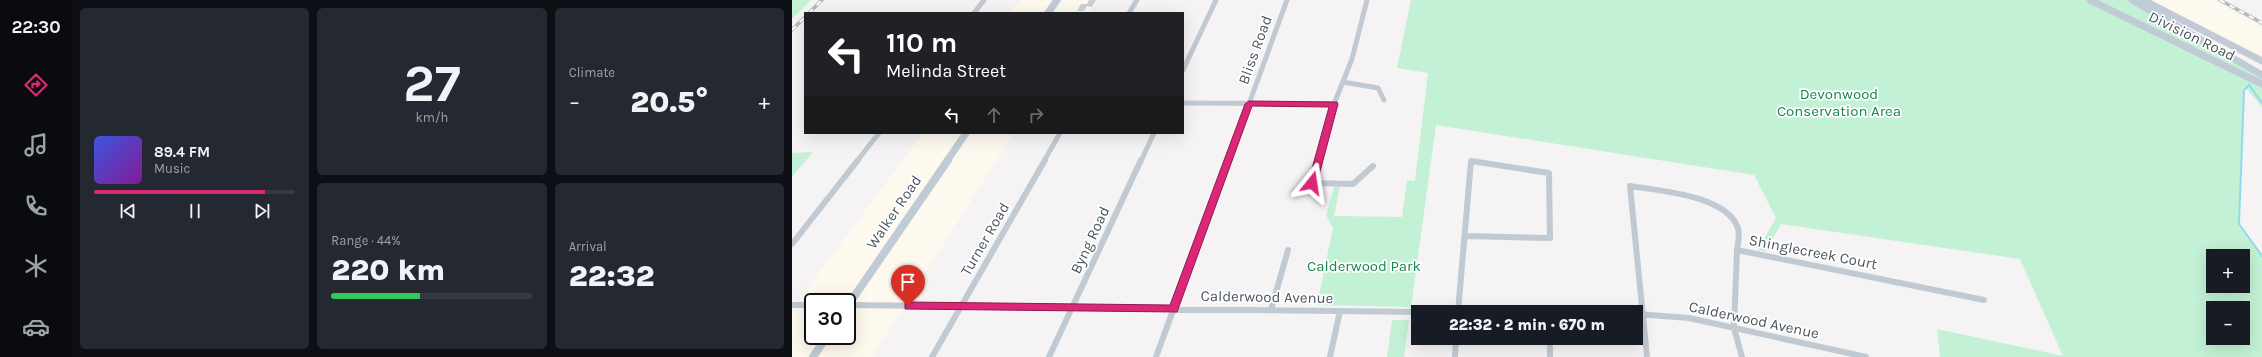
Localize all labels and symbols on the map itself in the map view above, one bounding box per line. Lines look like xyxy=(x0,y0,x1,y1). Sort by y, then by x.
street label: Division Road xyxy=(2146,7,2238,65)
street label: Bliss Road xyxy=(1234,13,1276,87)
park label: Devonwood Conservation Area xyxy=(1777,85,1901,120)
position arrow xyxy=(1291,162,1333,204)
street label: Walker Road xyxy=(863,172,925,252)
street label: Turner Road xyxy=(957,199,1013,279)
street label: Byng Road xyxy=(1067,204,1113,276)
street label: Shinglecreek Court xyxy=(1747,231,1879,273)
park label: Calderwood Park xyxy=(1307,257,1421,275)
pin xyxy=(891,265,925,306)
street label: Calderwood Avenue xyxy=(1200,287,1334,307)
speed limit sign: 30 xyxy=(804,293,856,345)
street label: Calderwood Avenue xyxy=(1687,297,1821,343)

